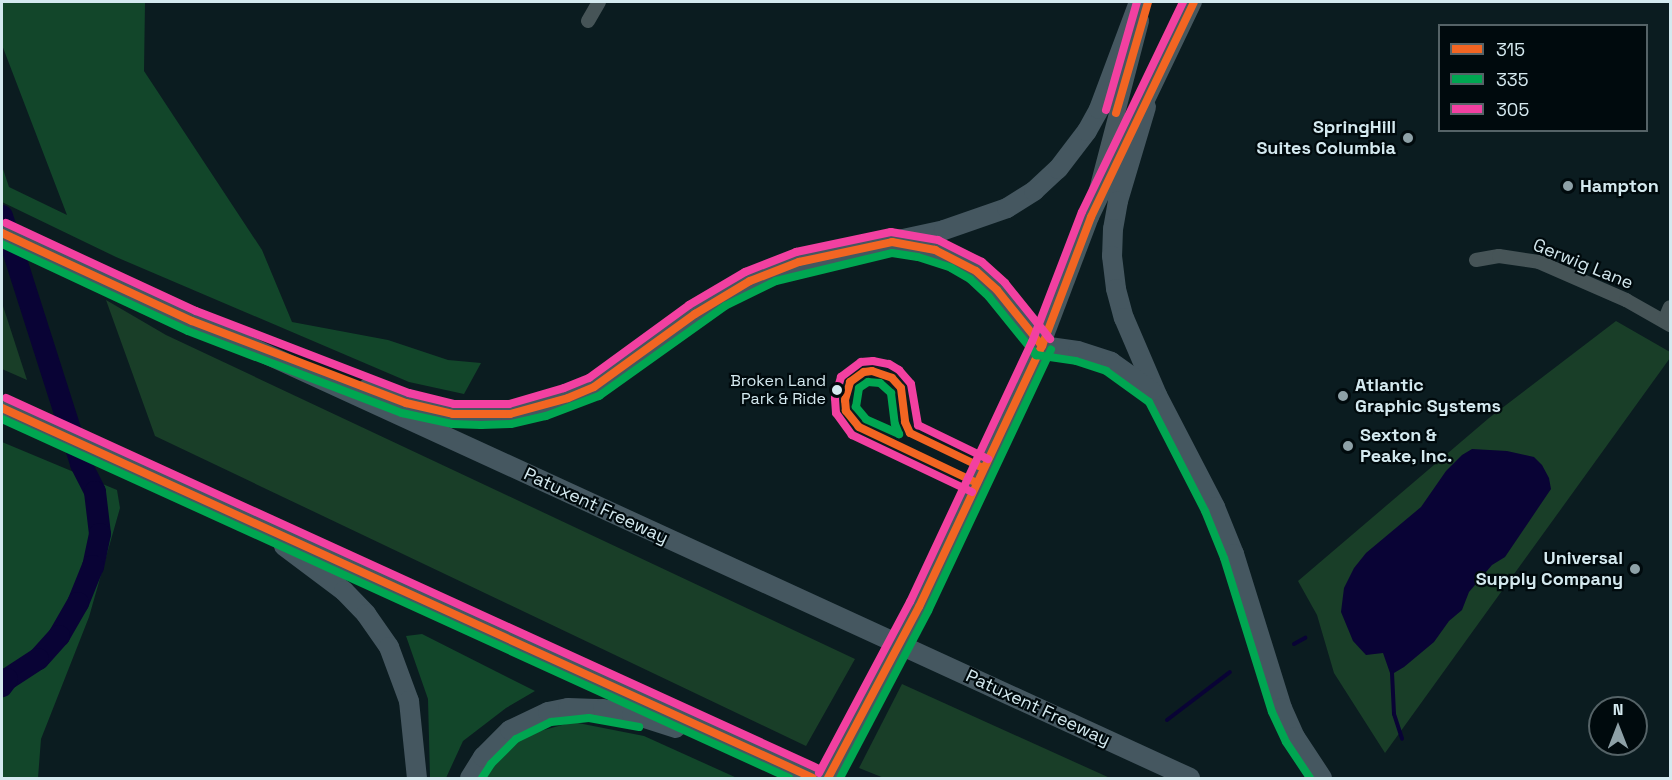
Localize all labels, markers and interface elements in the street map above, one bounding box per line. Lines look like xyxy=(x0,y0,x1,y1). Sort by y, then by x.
legend xyxy=(1438,24,1648,132)
text: 315 xyxy=(1496,38,1525,61)
text: 335 xyxy=(1496,68,1529,91)
text: 305 xyxy=(1496,98,1529,121)
place label: SpringHill Suites Columbia xyxy=(1256,117,1396,160)
marker: SpringHill Suites Columbia xyxy=(1401,131,1415,145)
place label: Hampton xyxy=(1580,175,1659,197)
marker: Hampton xyxy=(1561,179,1575,193)
street label: Gerwig Lane xyxy=(1530,234,1636,294)
place label: Broken Land Park & Ride xyxy=(730,371,826,409)
place label: Atlantic Graphic Systems xyxy=(1355,375,1501,418)
marker: Broken Land Park & Ride xyxy=(831,384,843,396)
marker: Atlantic Graphic Systems xyxy=(1336,389,1350,403)
place label: Sexton & Peake, Inc. xyxy=(1360,425,1453,468)
marker: Sexton & Peake, Inc. xyxy=(1341,439,1355,453)
street label: Patuxent Freeway xyxy=(520,463,672,549)
place label: Universal Supply Company xyxy=(1476,548,1623,590)
marker: Universal Supply Company xyxy=(1628,562,1642,576)
street label: Patuxent Freeway xyxy=(962,665,1114,751)
north arrow xyxy=(1588,696,1648,756)
text: N xyxy=(1613,699,1623,720)

